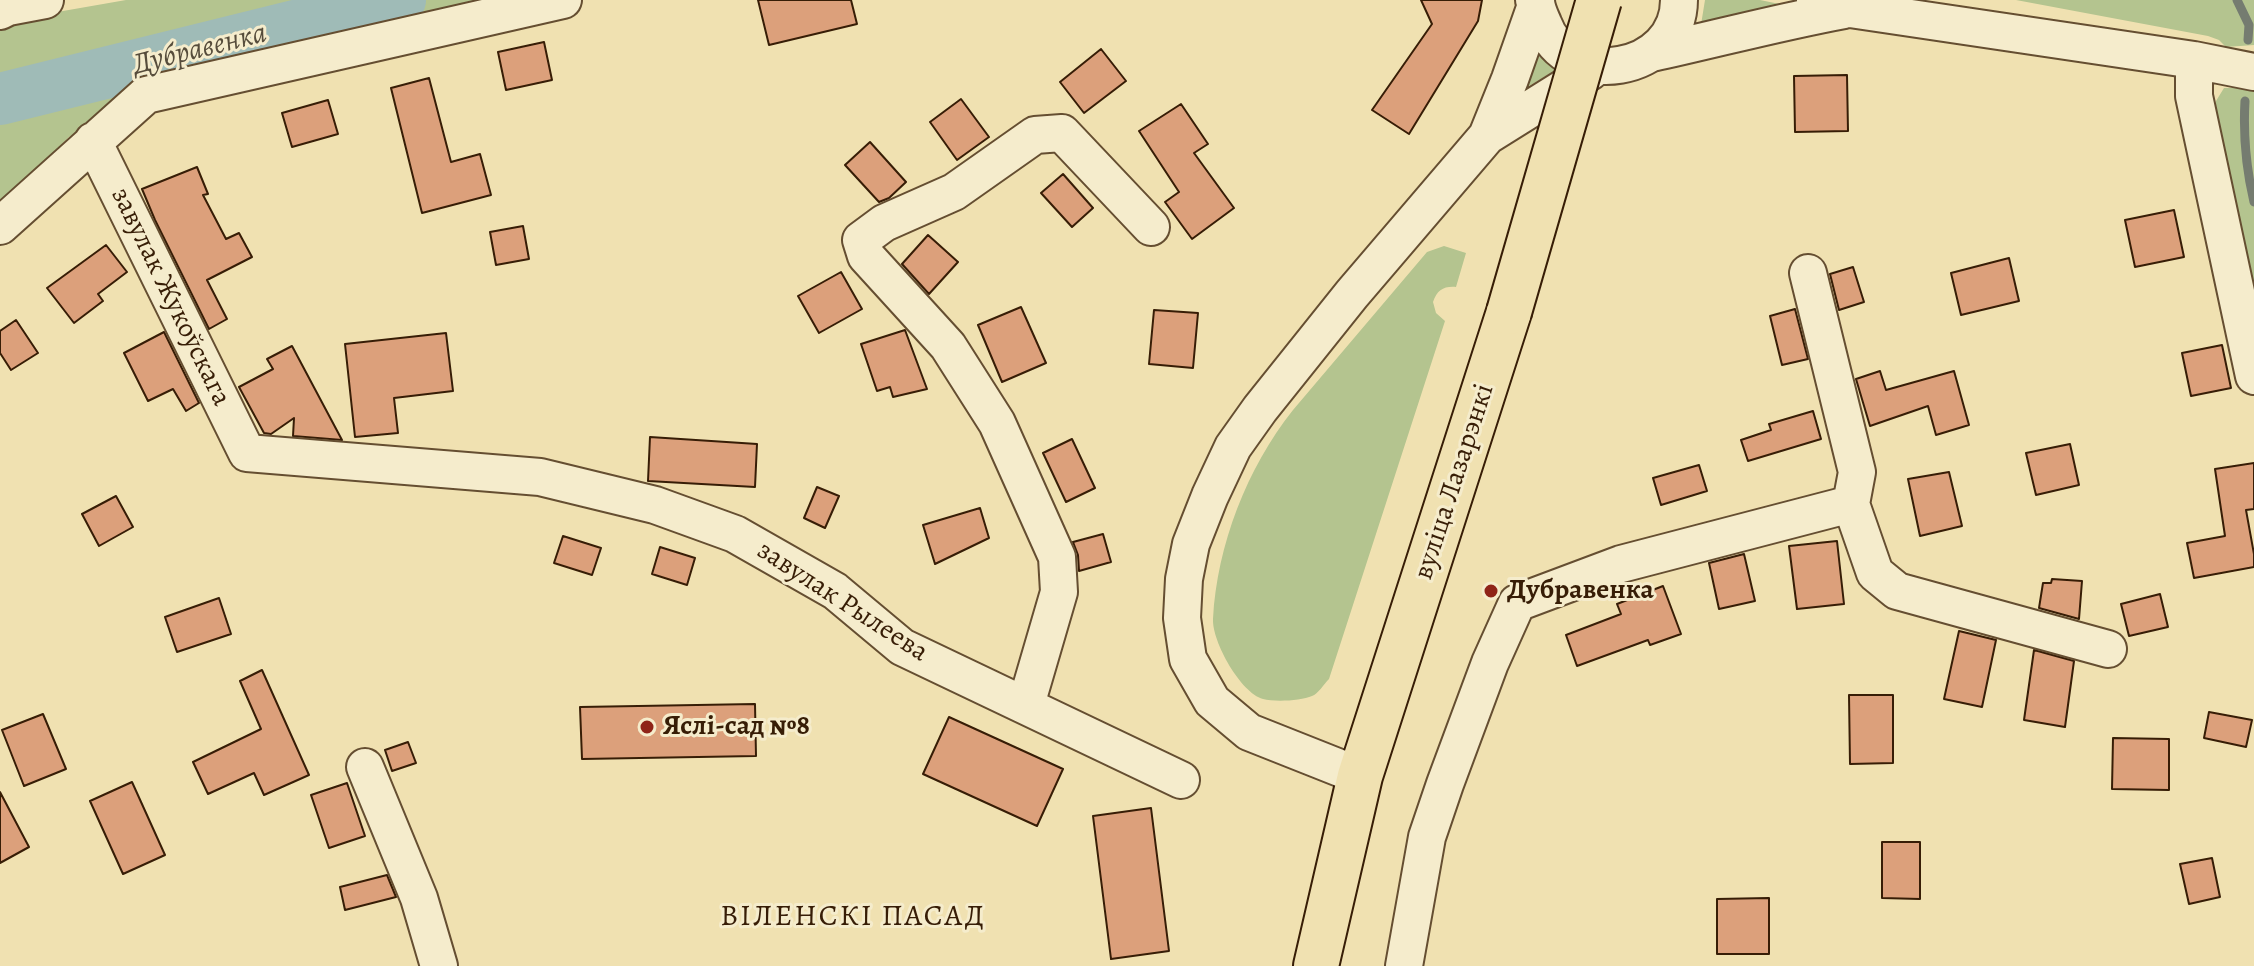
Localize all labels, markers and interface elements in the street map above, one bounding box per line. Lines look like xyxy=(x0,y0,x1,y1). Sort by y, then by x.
water label: Дубравенка xyxy=(130,16,270,84)
street label: завулак Жукоўскага xyxy=(103,182,237,412)
street label: вуліца Лазарэнкі xyxy=(1408,380,1502,584)
street label: завулак Рылеева xyxy=(750,534,934,670)
place label: Дубравенка xyxy=(1507,574,1654,608)
marker: Дубравенка xyxy=(1482,582,1500,600)
place label: Яслі-сад №8 xyxy=(663,710,810,744)
marker: Яслі-сад №8 xyxy=(638,718,656,736)
district label: ВІЛЕНСКІ ПАСАД xyxy=(720,900,986,936)

